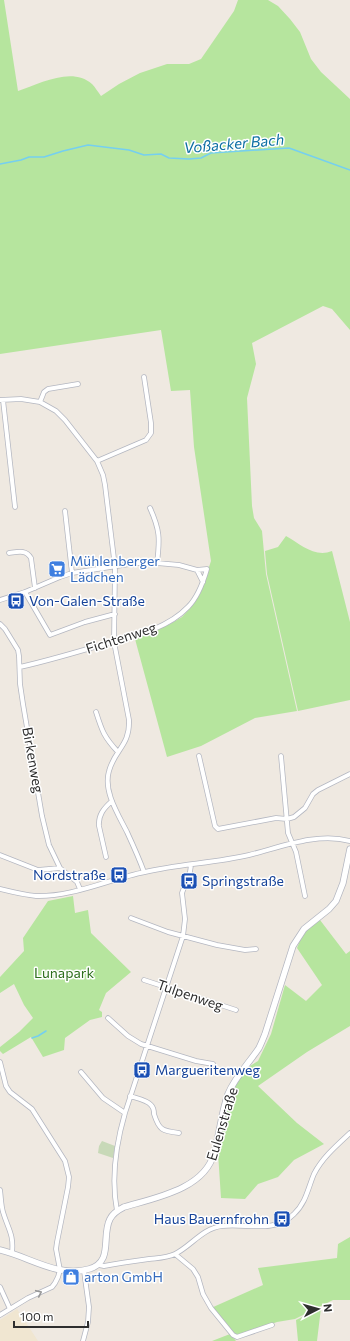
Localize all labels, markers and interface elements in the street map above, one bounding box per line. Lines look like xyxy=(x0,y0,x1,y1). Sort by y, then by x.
water label: Voßacker Bach xyxy=(183,130,285,156)
place label: Mühlenberger Lädchen xyxy=(70,552,160,585)
supermarket icon: Mühlenberger Lädchen xyxy=(47,559,67,579)
bus stop icon: Von-Galen-Straße xyxy=(6,591,26,611)
place label: Von-Galen-Straße xyxy=(29,592,145,609)
street label: Fichtenweg xyxy=(83,618,159,657)
street label: Birkenweg xyxy=(19,726,48,795)
bus stop icon: Nordstraße xyxy=(109,865,129,885)
place label: Nordstraße xyxy=(33,866,106,883)
bus stop icon: Springstraße xyxy=(179,871,199,891)
place label: Springstraße xyxy=(202,872,284,889)
park label: Lunapark xyxy=(34,964,94,981)
street label: Tulpenweg xyxy=(155,975,226,1014)
bus stop icon: Margueritenweg xyxy=(132,1060,152,1080)
place label: Margueritenweg xyxy=(155,1061,260,1078)
street label: Eulenstraße xyxy=(202,1085,241,1163)
bus stop icon: Haus Bauernfrohn xyxy=(272,1209,292,1229)
place label: Haus Bauernfrohn xyxy=(154,1210,269,1227)
shop icon: arton GmbH xyxy=(61,1267,81,1287)
place label: arton GmbH xyxy=(84,1268,163,1285)
north arrow xyxy=(298,1289,338,1329)
one-way arrow xyxy=(35,1290,42,1298)
scale bar xyxy=(14,1303,88,1329)
text: N xyxy=(322,1303,335,1313)
text: 100 m xyxy=(20,1309,54,1323)

